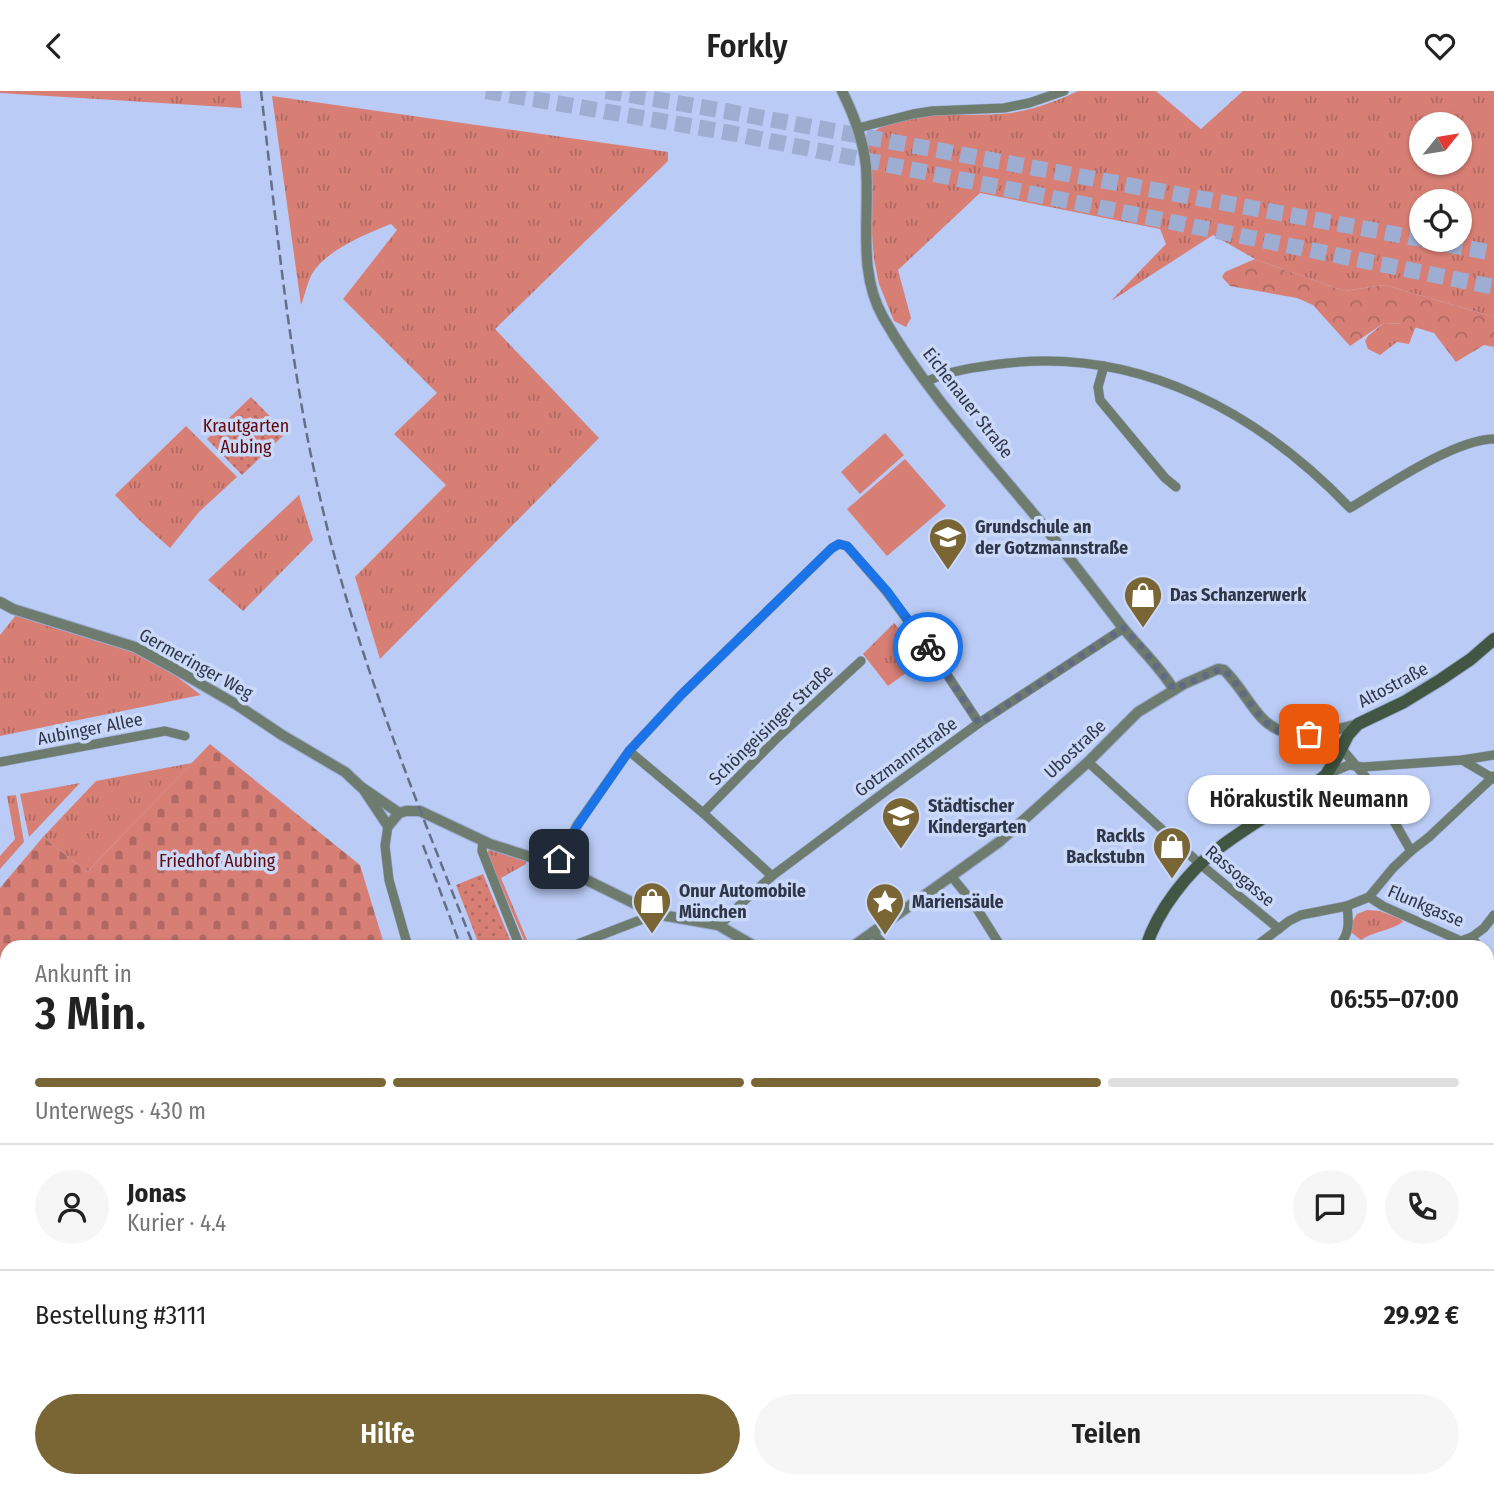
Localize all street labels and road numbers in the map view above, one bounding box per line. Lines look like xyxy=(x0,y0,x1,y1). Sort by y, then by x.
street label: Eichenauer Straße xyxy=(918,343,1018,463)
street label: Germeringer Weg xyxy=(135,624,257,705)
street label: Altostraße xyxy=(1354,657,1432,713)
street label: Schöngeisinger Straße xyxy=(704,660,838,790)
street label: Aubinger Allee xyxy=(36,708,145,750)
street label: Gotzmannstraße xyxy=(851,712,962,801)
street label: Ubostraße xyxy=(1040,715,1110,783)
street label: Rassogasse xyxy=(1201,841,1279,911)
street label: Flunkgasse xyxy=(1385,880,1467,932)

